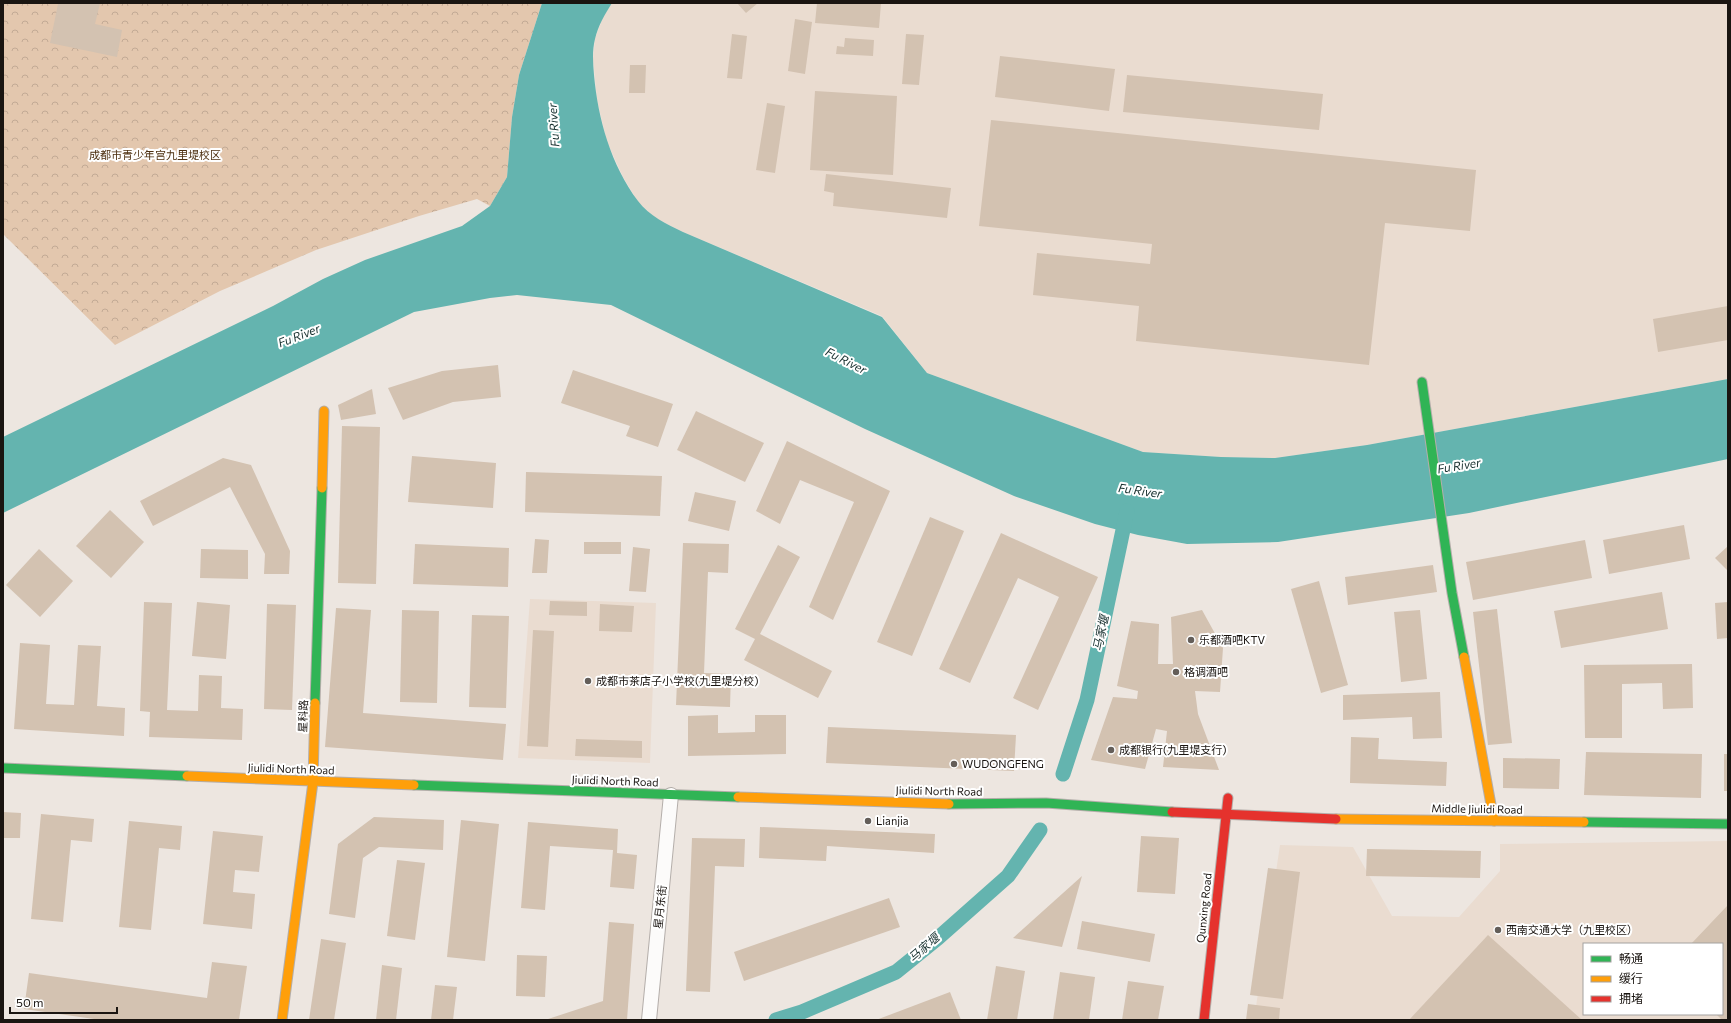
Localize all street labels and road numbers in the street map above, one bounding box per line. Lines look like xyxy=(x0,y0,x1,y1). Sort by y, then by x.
street label: 星科路 xyxy=(295,699,310,733)
street label: Jiulidi North Road xyxy=(247,760,335,778)
street label: Jiulidi North Road xyxy=(571,772,659,790)
street label: Jiulidi North Road xyxy=(895,783,983,799)
street label: Middle Jiulidi Road xyxy=(1431,801,1523,817)
street label: Qunxing Road xyxy=(1193,872,1214,944)
street label: 星月东街 xyxy=(651,884,668,930)

